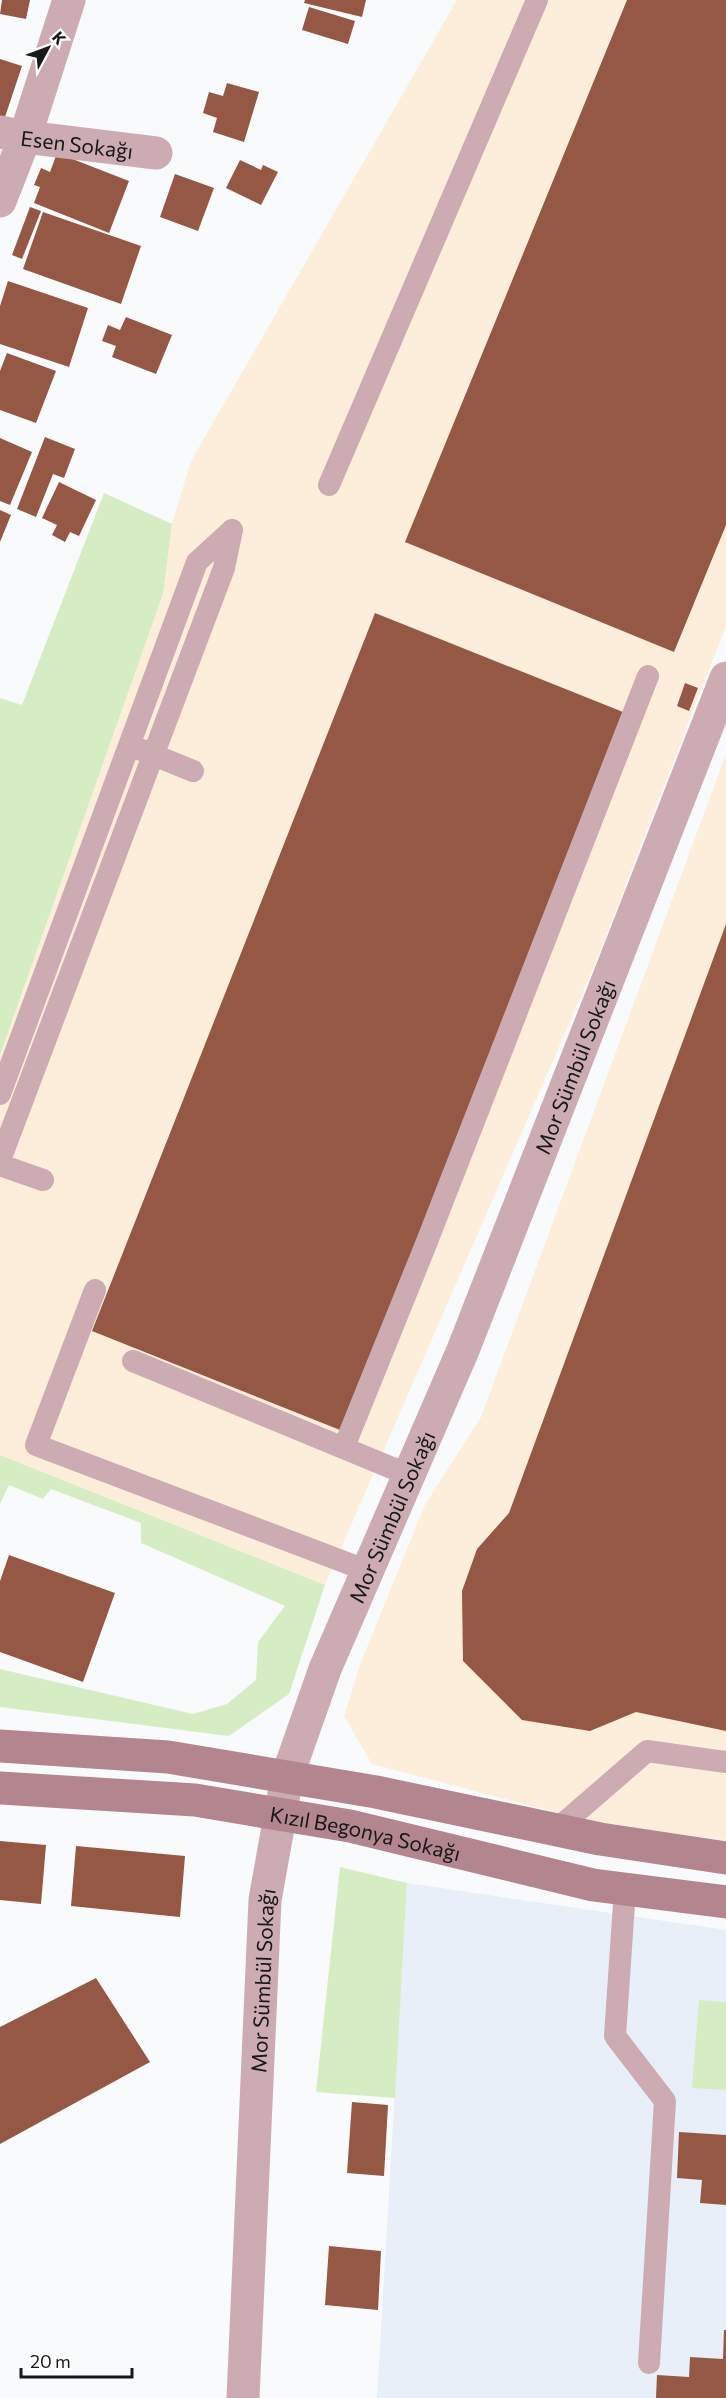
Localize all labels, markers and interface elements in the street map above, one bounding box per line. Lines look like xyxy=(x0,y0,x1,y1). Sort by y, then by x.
north arrow xyxy=(18,18,78,78)
text: K xyxy=(49,27,71,48)
street label: Esen Sokağı xyxy=(19,124,135,163)
street label: Mor Sümbül Sokağı xyxy=(529,976,619,1157)
street label: Mor Sümbül Sokağı xyxy=(343,1427,439,1606)
street label: Kızıl Begonya Sokağı xyxy=(268,1800,464,1865)
street label: Mor Sümbül Sokağı xyxy=(245,1886,279,2073)
scale bar xyxy=(21,2341,132,2379)
text: 20 m xyxy=(30,2350,71,2372)

